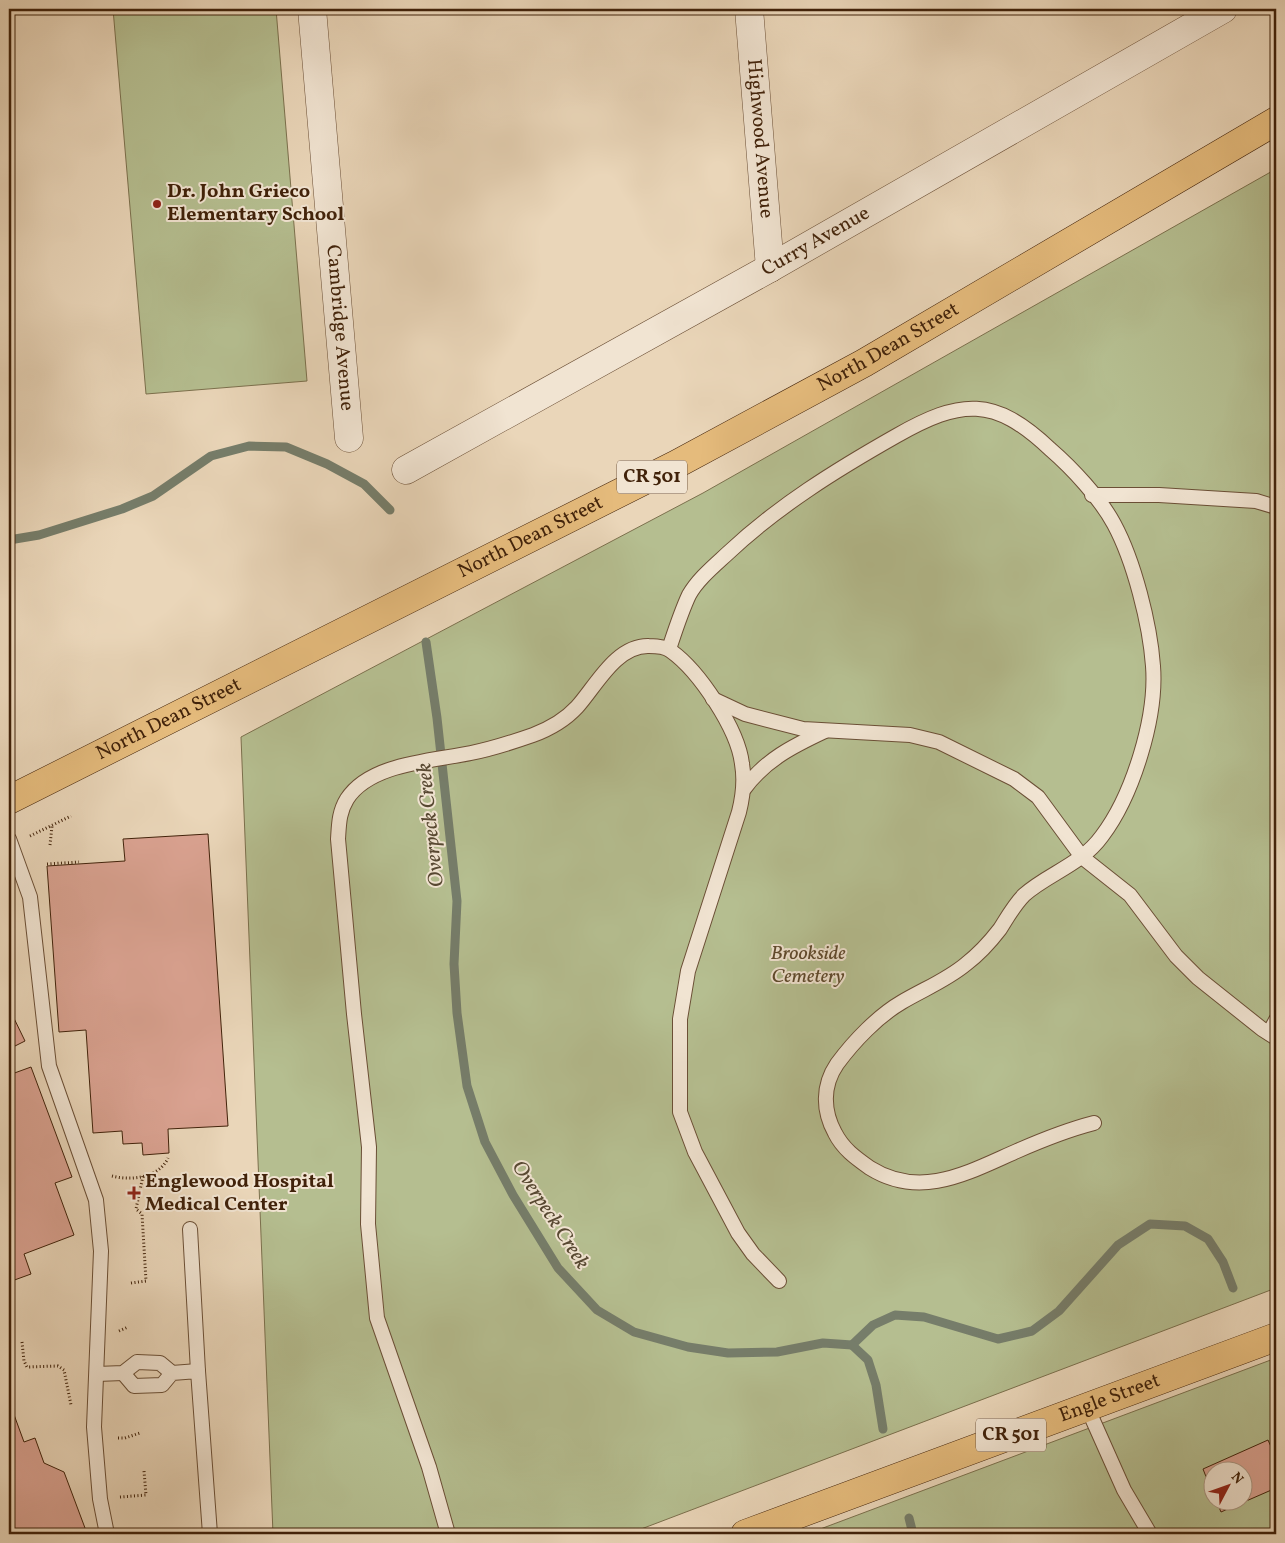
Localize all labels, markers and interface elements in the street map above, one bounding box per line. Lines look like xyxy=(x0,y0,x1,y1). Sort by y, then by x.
street label: Highwood Avenue xyxy=(739,58,780,219)
place label: Dr. John Grieco Elementary School xyxy=(167,178,344,229)
marker: Dr. John Grieco Elementary School xyxy=(151,198,163,210)
street label: Curry Avenue xyxy=(756,200,875,284)
street label: Cambridge Avenue xyxy=(318,244,361,412)
street label: North Dean Street xyxy=(813,296,965,400)
road number: CR 501 xyxy=(617,461,687,494)
street label: North Dean Street xyxy=(453,489,608,586)
street label: North Dean Street xyxy=(91,671,246,768)
water label: Overpeck Creek xyxy=(410,761,452,889)
park label: Brookside Cemetery xyxy=(770,940,846,991)
water label: Overpeck Creek xyxy=(504,1155,596,1275)
place label: Englewood Hospital Medical Center xyxy=(145,1168,334,1219)
marker: Englewood Hospital Medical Center xyxy=(127,1186,141,1200)
street label: Engle Street xyxy=(1055,1367,1164,1430)
road number: CR 501 xyxy=(976,1418,1046,1452)
north arrow xyxy=(1202,1460,1252,1510)
text: N xyxy=(1226,1468,1247,1489)

